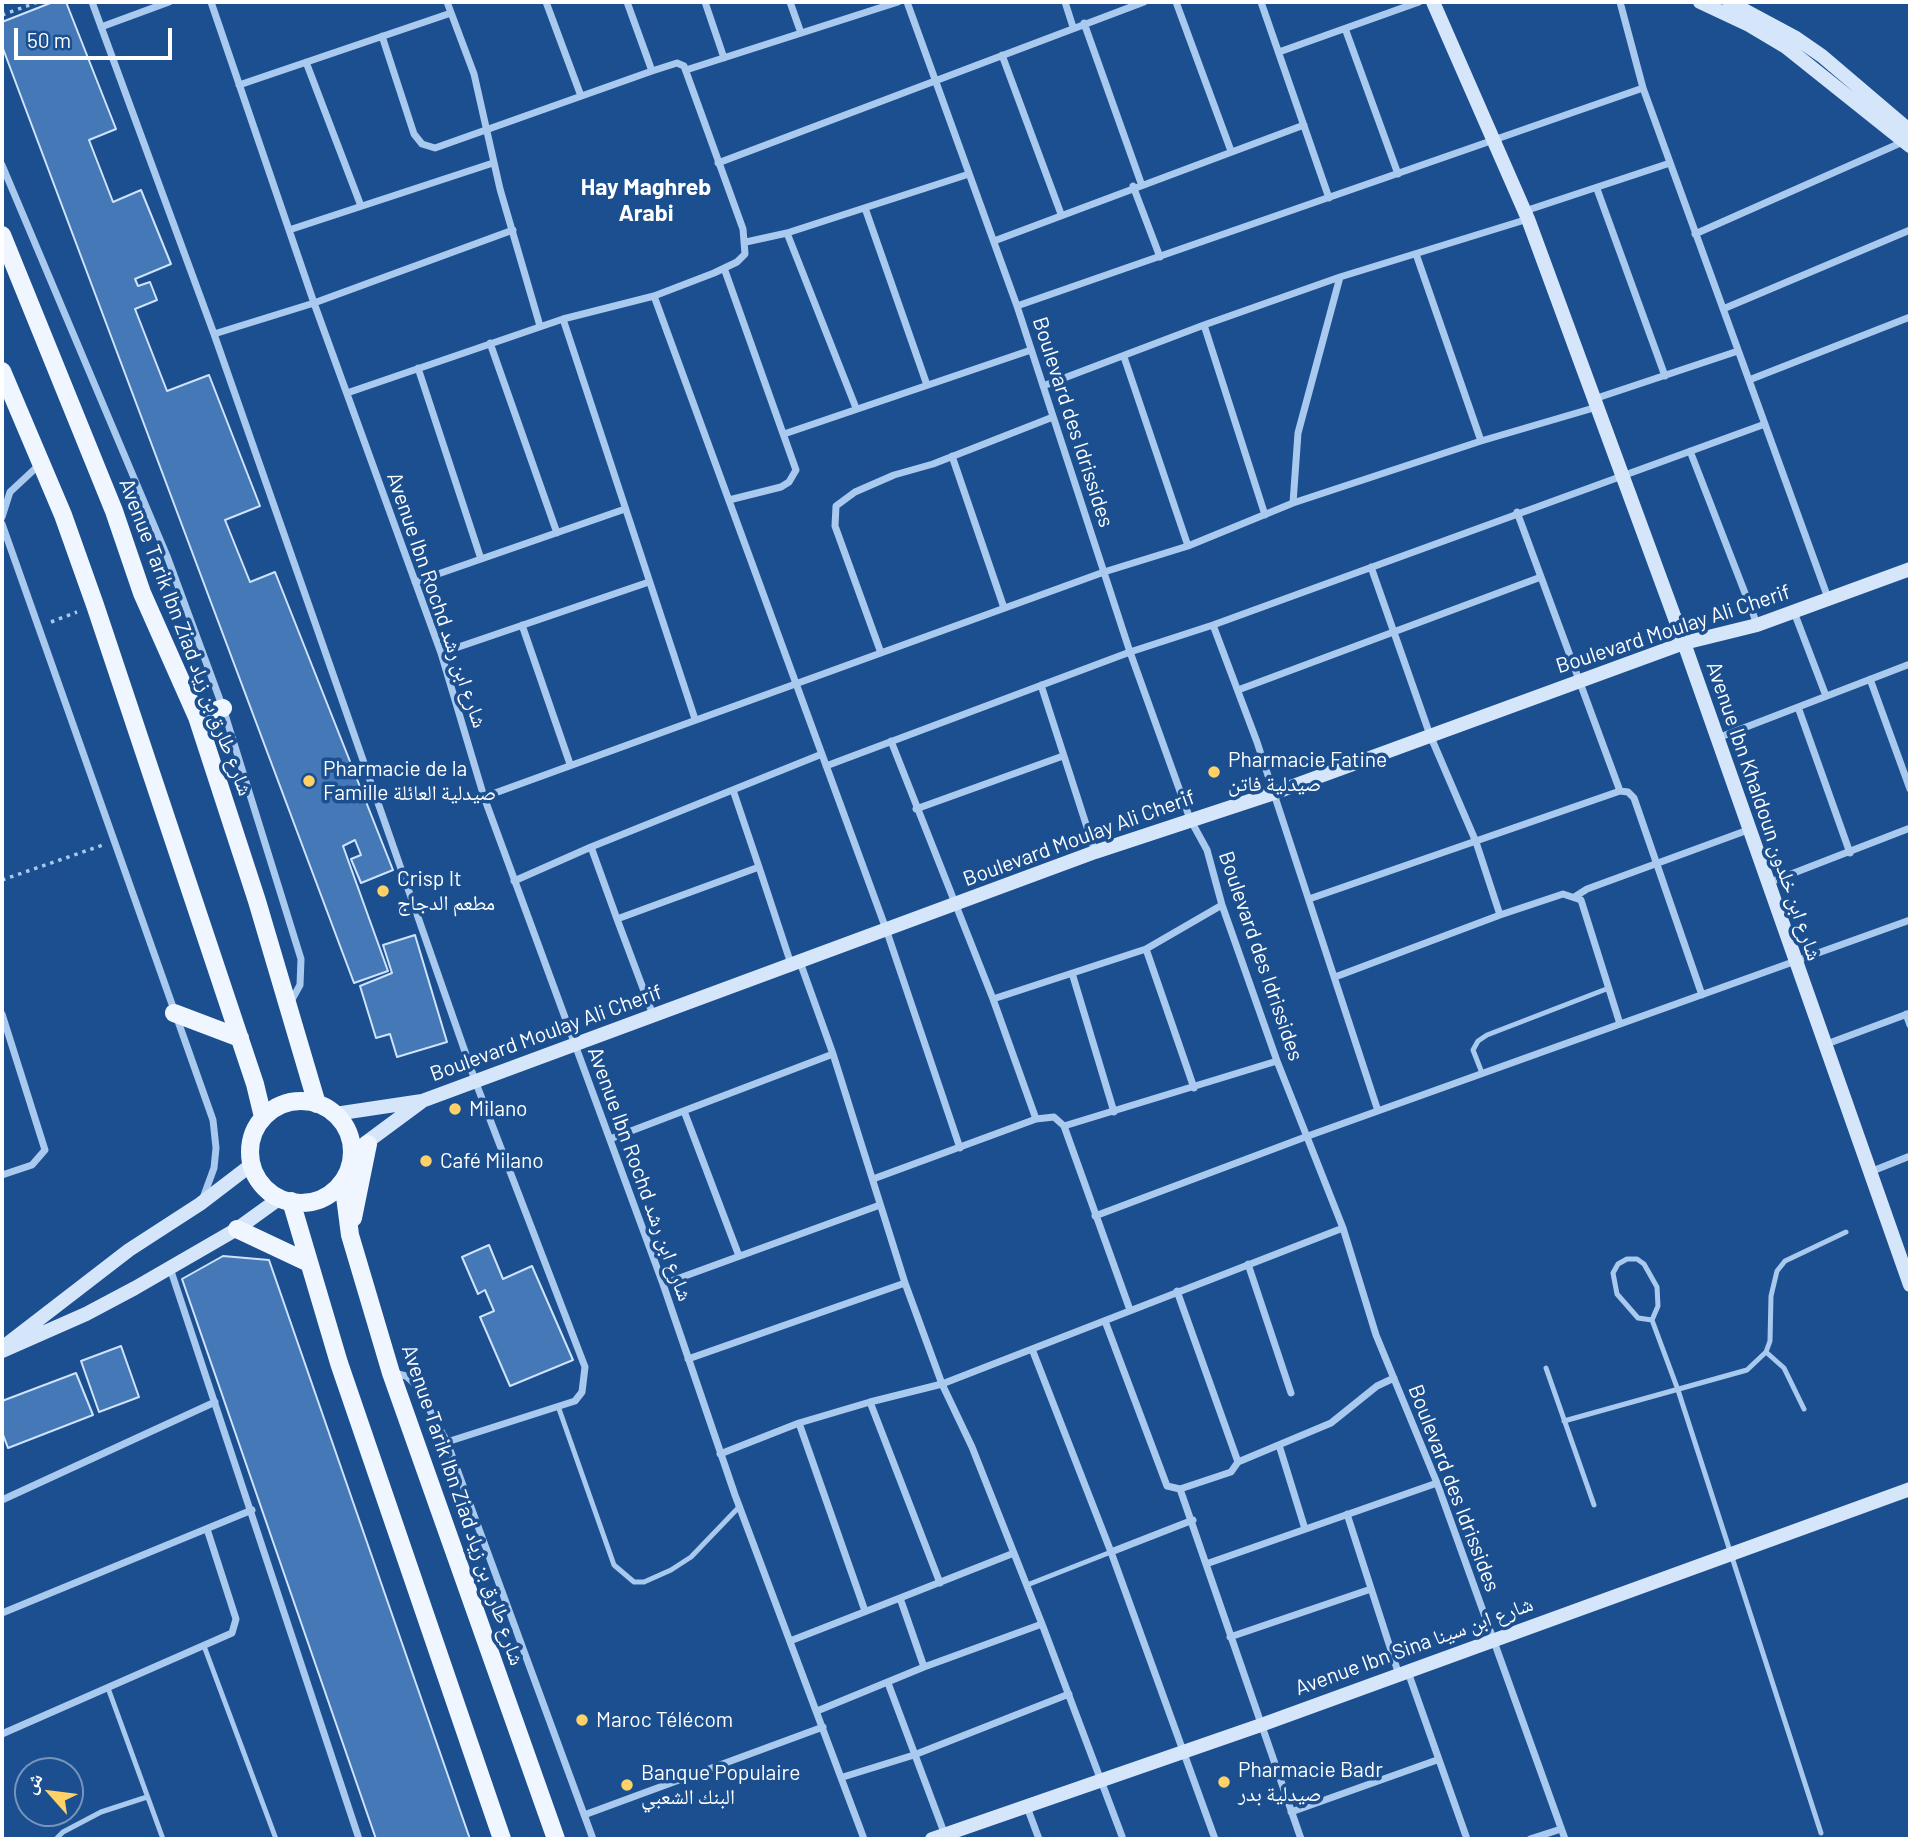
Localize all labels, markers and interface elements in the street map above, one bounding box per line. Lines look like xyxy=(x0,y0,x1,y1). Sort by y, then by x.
scale bar xyxy=(18,14,175,58)
text: 50 m xyxy=(27,27,71,52)
district label: Hay Maghreb Arabi xyxy=(581,173,711,227)
street label: Boulevard des Idrissides xyxy=(1027,314,1119,530)
street label: Avenue Ibn Rochd شارع ابن رشد xyxy=(381,469,493,731)
street label: Avenue Tarik Ibn Ziad شارع طارق بن زياد xyxy=(114,475,258,799)
street label: Boulevard Moulay Ali Cherif xyxy=(1553,579,1793,679)
street label: Avenue Ibn Khaldoun شارع ابن خلدون xyxy=(1701,658,1827,964)
place label: Pharmacie Fatine صيدلية فاتن xyxy=(1228,747,1387,797)
place label: Pharmacie de la Famille صيدلية العائلة xyxy=(323,756,496,806)
marker: Pharmacie Fatine صيدلية فاتن xyxy=(1206,764,1222,780)
marker: Pharmacie de la Famille صيدلية العائلة xyxy=(301,773,317,789)
street label: Boulevard Moulay Ali Cherif xyxy=(960,784,1198,892)
street label: Boulevard des Idrissides xyxy=(1213,848,1309,1064)
place label: Crisp It مطعم الدجاج xyxy=(397,866,495,916)
marker: Crisp It مطعم الدجاج xyxy=(375,883,391,899)
street label: Boulevard Moulay Ali Cherif xyxy=(427,979,665,1087)
street label: Avenue Ibn Rochd شارع ابن رشد xyxy=(582,1043,698,1305)
place label: Milano xyxy=(469,1096,528,1122)
marker: Milano xyxy=(447,1101,463,1117)
place label: Café Milano xyxy=(440,1148,544,1174)
marker: Café Milano xyxy=(418,1153,434,1169)
street label: Avenue Tarik Ibn Ziad شارع طارق بن زياد xyxy=(396,1341,530,1669)
street label: Boulevard des Idrissides xyxy=(1403,1381,1505,1595)
street label: Avenue Ibn Sina شارع ابن سينا xyxy=(1292,1591,1536,1701)
place label: Maroc Télécom xyxy=(596,1707,733,1733)
marker: Maroc Télécom xyxy=(574,1712,590,1728)
north arrow xyxy=(14,1757,84,1827)
place label: Pharmacie Badr صيدلية بدر xyxy=(1238,1757,1383,1807)
place label: Banque Populaire البنك الشعبي xyxy=(641,1760,800,1810)
text: ش xyxy=(17,1769,47,1797)
marker: Pharmacie Badr صيدلية بدر xyxy=(1216,1774,1232,1790)
marker: Banque Populaire البنك الشعبي xyxy=(619,1777,635,1793)

